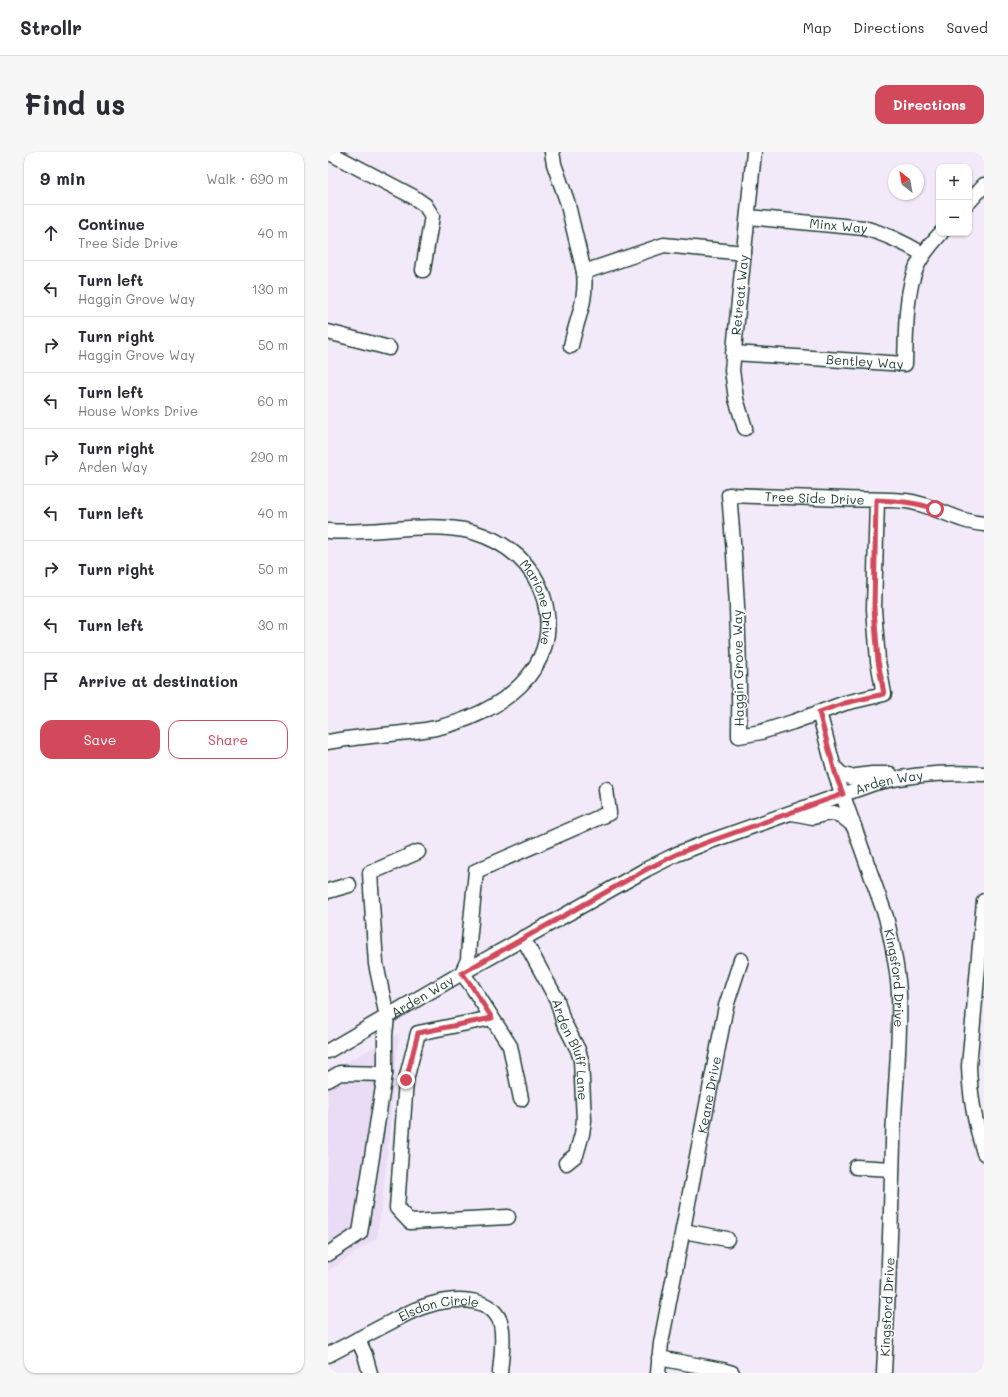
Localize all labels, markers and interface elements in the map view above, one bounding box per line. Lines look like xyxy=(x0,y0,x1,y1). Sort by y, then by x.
text: Strollr xyxy=(20,15,82,40)
text: Map xyxy=(803,18,831,37)
text: Directions xyxy=(853,18,924,37)
text: Saved xyxy=(946,18,988,37)
button: Directions xyxy=(875,85,984,124)
text: Find us xyxy=(24,86,125,122)
north arrow xyxy=(888,164,924,200)
map controls xyxy=(936,164,972,236)
button: + xyxy=(936,164,972,200)
text: 9 min xyxy=(40,167,85,189)
text: Walk · 690 m xyxy=(206,170,288,187)
button: − xyxy=(936,200,972,236)
text: Continue xyxy=(78,214,145,234)
street label: Minx Way xyxy=(809,214,870,237)
icon: ahead xyxy=(40,222,62,244)
text: 40 m xyxy=(258,224,288,241)
text: Tree Side Drive xyxy=(78,234,178,251)
street label: Retreat Way xyxy=(727,254,752,336)
text: Turn left xyxy=(78,270,143,290)
icon: left xyxy=(40,278,62,300)
text: 130 m xyxy=(252,280,288,297)
text: Haggin Grove Way xyxy=(78,290,195,307)
text: Turn right xyxy=(78,326,155,346)
icon: right xyxy=(40,334,62,356)
text: 50 m xyxy=(258,336,288,353)
text: Haggin Grove Way xyxy=(78,346,195,363)
street label: Bentley Way xyxy=(825,350,904,372)
text: Turn left xyxy=(78,382,143,402)
icon: left xyxy=(40,390,62,412)
text: 60 m xyxy=(258,392,288,409)
text: House Works Drive xyxy=(78,402,198,419)
text: Turn right xyxy=(78,438,155,458)
icon: right xyxy=(40,446,62,468)
text: 290 m xyxy=(251,448,288,465)
text: Arden Way xyxy=(78,458,147,475)
street label: Tree Side Drive xyxy=(764,487,865,508)
route start xyxy=(926,500,944,518)
icon: left xyxy=(40,502,62,524)
text: Turn left xyxy=(78,503,143,523)
text: 40 m xyxy=(258,504,288,521)
street label: Marione Drive xyxy=(517,555,557,647)
icon: right xyxy=(40,558,62,580)
text: Turn right xyxy=(78,559,155,579)
text: 50 m xyxy=(258,560,288,577)
street label: Haggin Grove Way xyxy=(728,609,747,727)
icon: left xyxy=(40,614,62,636)
text: Turn left xyxy=(78,615,143,635)
text: 30 m xyxy=(258,616,288,633)
icon: arrive xyxy=(40,670,62,692)
text: Arrive at destination xyxy=(78,671,238,691)
button: Save xyxy=(40,720,160,759)
button: Share xyxy=(168,720,288,759)
street label: Arden Way xyxy=(852,766,924,798)
street label: Kingsford Drive xyxy=(881,927,908,1028)
street label: Arden Way xyxy=(388,971,456,1021)
street label: Arden Bluff Lane xyxy=(549,997,592,1101)
street label: Keane Drive xyxy=(693,1055,724,1134)
route end xyxy=(397,1071,415,1089)
street label: Kingsford Drive xyxy=(875,1257,898,1357)
street label: Elsdon Circle xyxy=(395,1291,481,1325)

